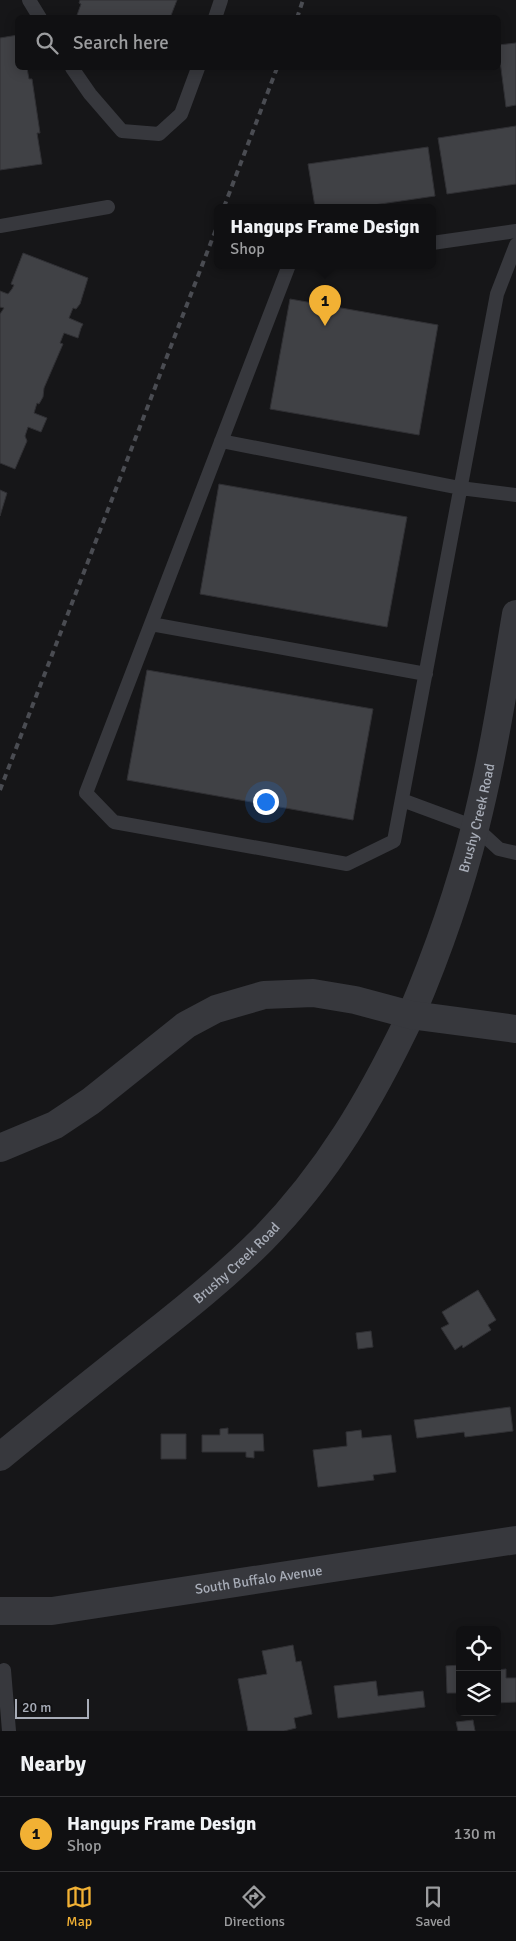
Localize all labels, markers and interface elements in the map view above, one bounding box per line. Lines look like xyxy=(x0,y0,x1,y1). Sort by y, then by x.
search box xyxy=(15,15,501,70)
icon: search xyxy=(33,29,61,57)
text: Search here xyxy=(73,31,169,55)
popup xyxy=(214,204,436,269)
text: Hangups Frame Design xyxy=(230,215,420,239)
text: Shop xyxy=(230,239,265,259)
pin: 1 xyxy=(309,285,341,326)
street label: Brushy Creek Road xyxy=(455,762,498,875)
your location xyxy=(253,789,279,815)
street label: Brushy Creek Road xyxy=(190,1219,284,1307)
street label: South Buffalo Avenue xyxy=(194,1562,324,1598)
map controls xyxy=(456,1626,501,1716)
button: locate xyxy=(456,1626,501,1671)
button: layers xyxy=(456,1671,501,1716)
scale bar xyxy=(15,1696,89,1719)
text: 20 m xyxy=(22,1699,51,1716)
text: Nearby xyxy=(20,1751,86,1777)
text: Hangups Frame Design xyxy=(67,1812,256,1836)
text: 1 xyxy=(32,1824,40,1844)
text: 130 m xyxy=(454,1824,496,1844)
text: Shop xyxy=(67,1836,101,1856)
tab: Map xyxy=(65,1883,93,1930)
tab: Directions xyxy=(224,1883,285,1930)
tab: Saved xyxy=(415,1883,451,1930)

